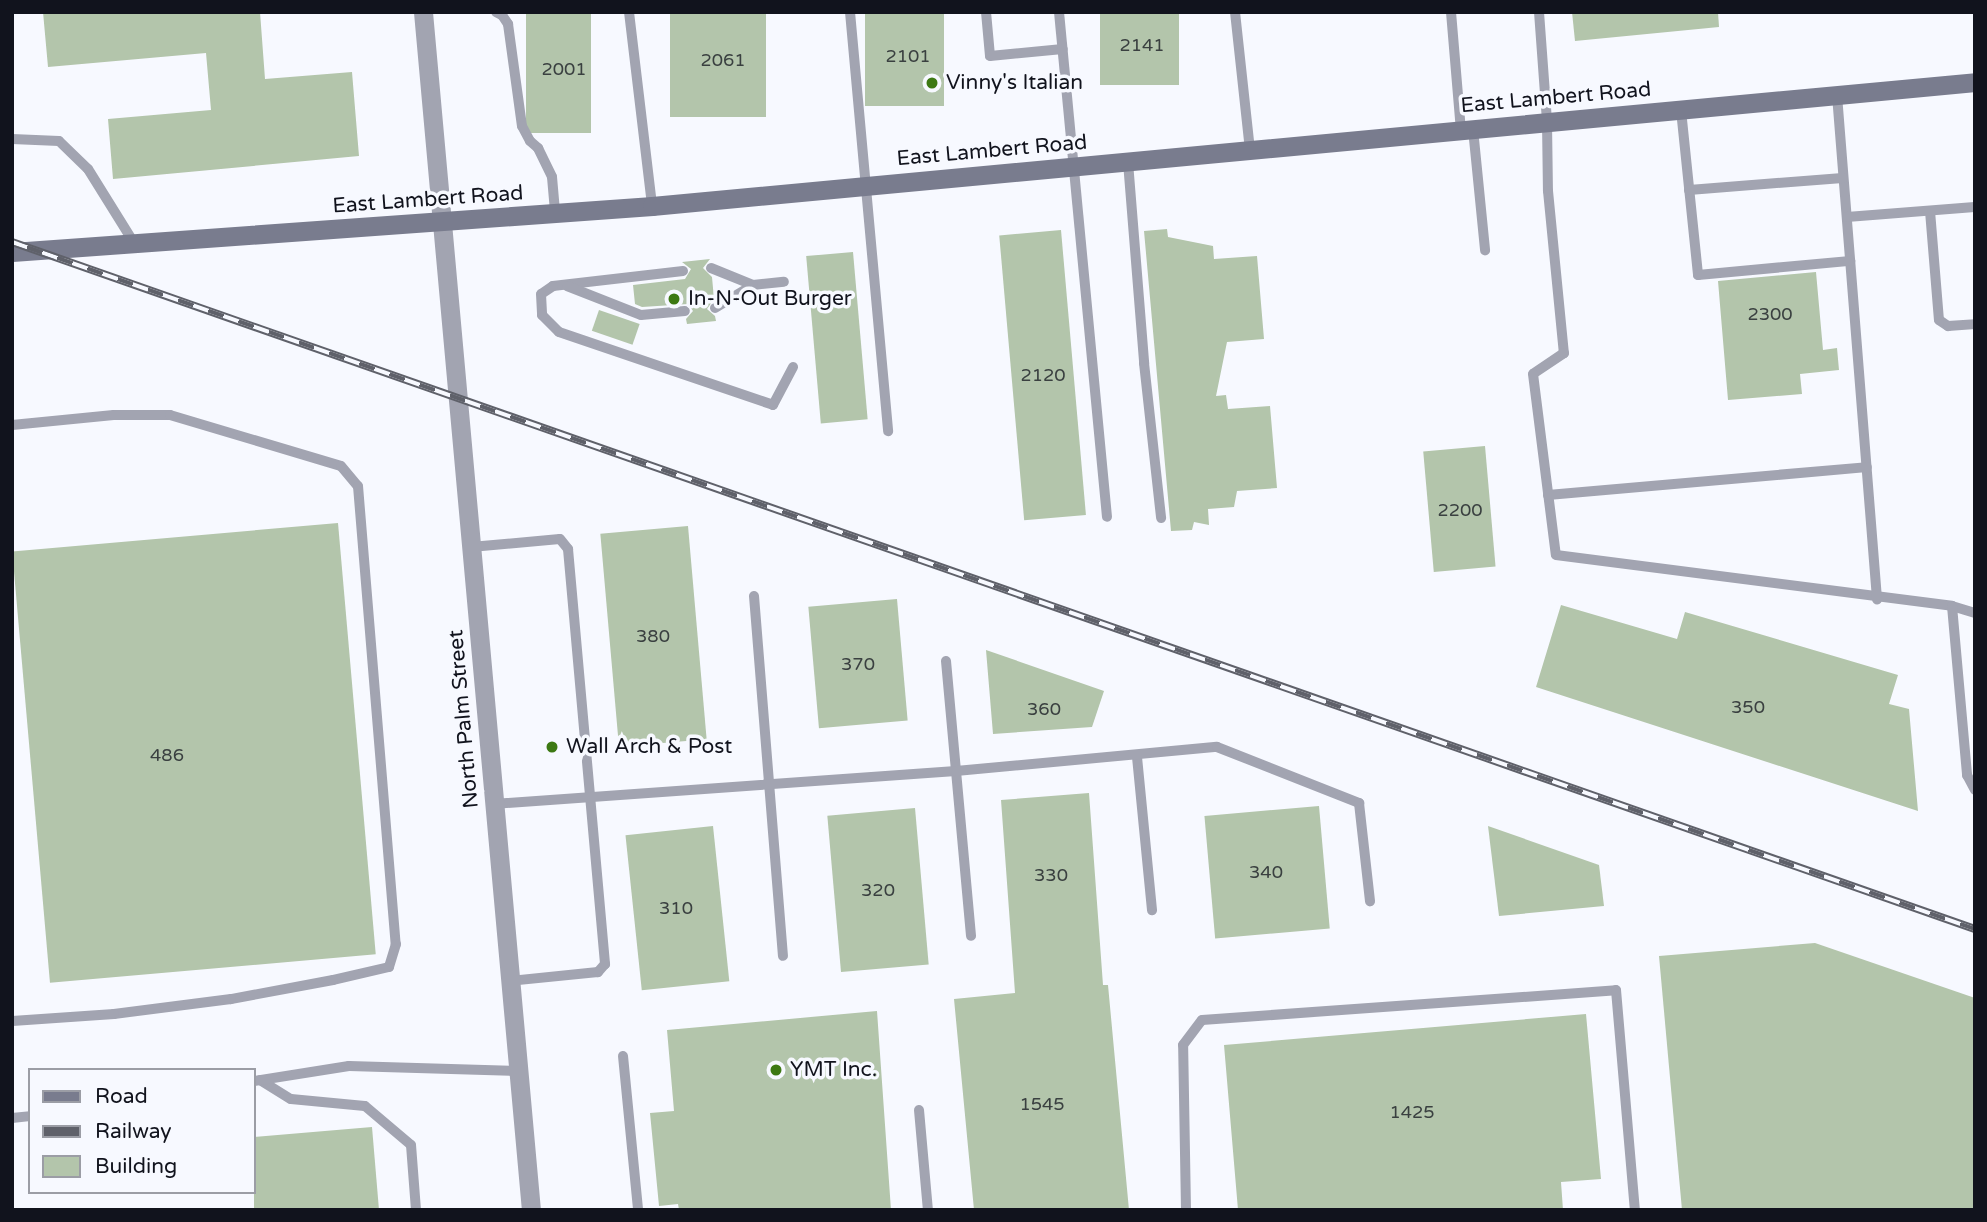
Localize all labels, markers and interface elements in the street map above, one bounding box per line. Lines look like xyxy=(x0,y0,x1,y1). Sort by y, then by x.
house number: 2141 xyxy=(1119,34,1165,56)
house number: 2101 xyxy=(885,45,931,67)
house number: 2061 xyxy=(700,49,746,71)
house number: 2001 xyxy=(541,58,587,80)
place label: Vinny's Italian xyxy=(946,70,1083,96)
marker: Vinny's Italian xyxy=(924,75,940,91)
street label: East Lambert Road xyxy=(1460,77,1652,119)
street label: East Lambert Road xyxy=(896,130,1088,172)
street label: East Lambert Road xyxy=(332,181,524,219)
place label: In-N-Out Burger xyxy=(688,286,852,312)
marker: In-N-Out Burger xyxy=(666,291,682,307)
house number: 2300 xyxy=(1747,303,1793,325)
house number: 2120 xyxy=(1020,364,1066,386)
house number: 2200 xyxy=(1437,499,1483,521)
house number: 380 xyxy=(636,625,670,647)
street label: North Palm Street xyxy=(444,629,484,809)
house number: 370 xyxy=(841,653,875,675)
house number: 350 xyxy=(1731,696,1765,718)
house number: 360 xyxy=(1027,698,1061,720)
place label: Wall Arch & Post xyxy=(566,734,732,760)
marker: Wall Arch & Post xyxy=(544,739,560,755)
house number: 486 xyxy=(150,744,184,766)
house number: 340 xyxy=(1249,861,1283,883)
house number: 330 xyxy=(1034,864,1068,886)
house number: 320 xyxy=(861,879,895,901)
house number: 310 xyxy=(659,897,693,919)
place label: YMT Inc. xyxy=(790,1057,877,1083)
marker: YMT Inc. xyxy=(768,1062,784,1078)
legend xyxy=(28,1068,256,1194)
text: Road xyxy=(95,1084,148,1109)
house number: 1545 xyxy=(1019,1093,1065,1115)
house number: 1425 xyxy=(1389,1101,1435,1123)
text: Railway xyxy=(95,1119,172,1144)
text: Building xyxy=(95,1154,177,1179)

